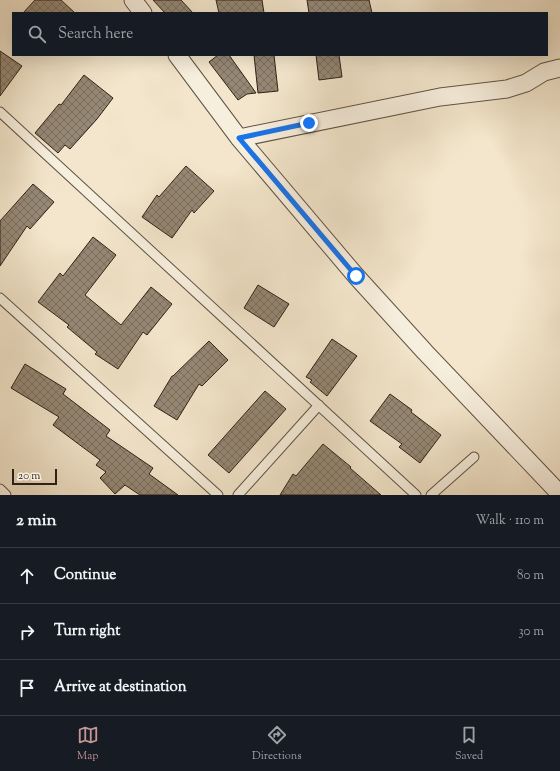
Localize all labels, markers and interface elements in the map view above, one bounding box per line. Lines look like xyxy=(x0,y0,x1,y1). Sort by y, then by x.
search box xyxy=(12,12,548,56)
icon: search xyxy=(26,23,48,45)
text: Search here xyxy=(58,24,133,45)
route end xyxy=(300,114,318,132)
route start xyxy=(347,267,365,285)
scale bar xyxy=(12,467,57,486)
text: 20 m xyxy=(18,468,40,484)
text: 2 min xyxy=(16,509,57,533)
text: Walk · 110 m xyxy=(476,512,544,530)
icon: ahead xyxy=(16,565,38,587)
text: Continue xyxy=(54,565,116,586)
text: 80 m xyxy=(517,567,544,585)
icon: right xyxy=(16,621,38,643)
text: Turn right xyxy=(54,621,120,642)
text: 30 m xyxy=(518,623,544,641)
icon: arrive xyxy=(16,677,38,699)
text: Arrive at destination xyxy=(54,677,187,698)
tab: Map xyxy=(77,724,99,764)
tab: Directions xyxy=(252,724,302,764)
tab: Saved xyxy=(455,724,483,764)

